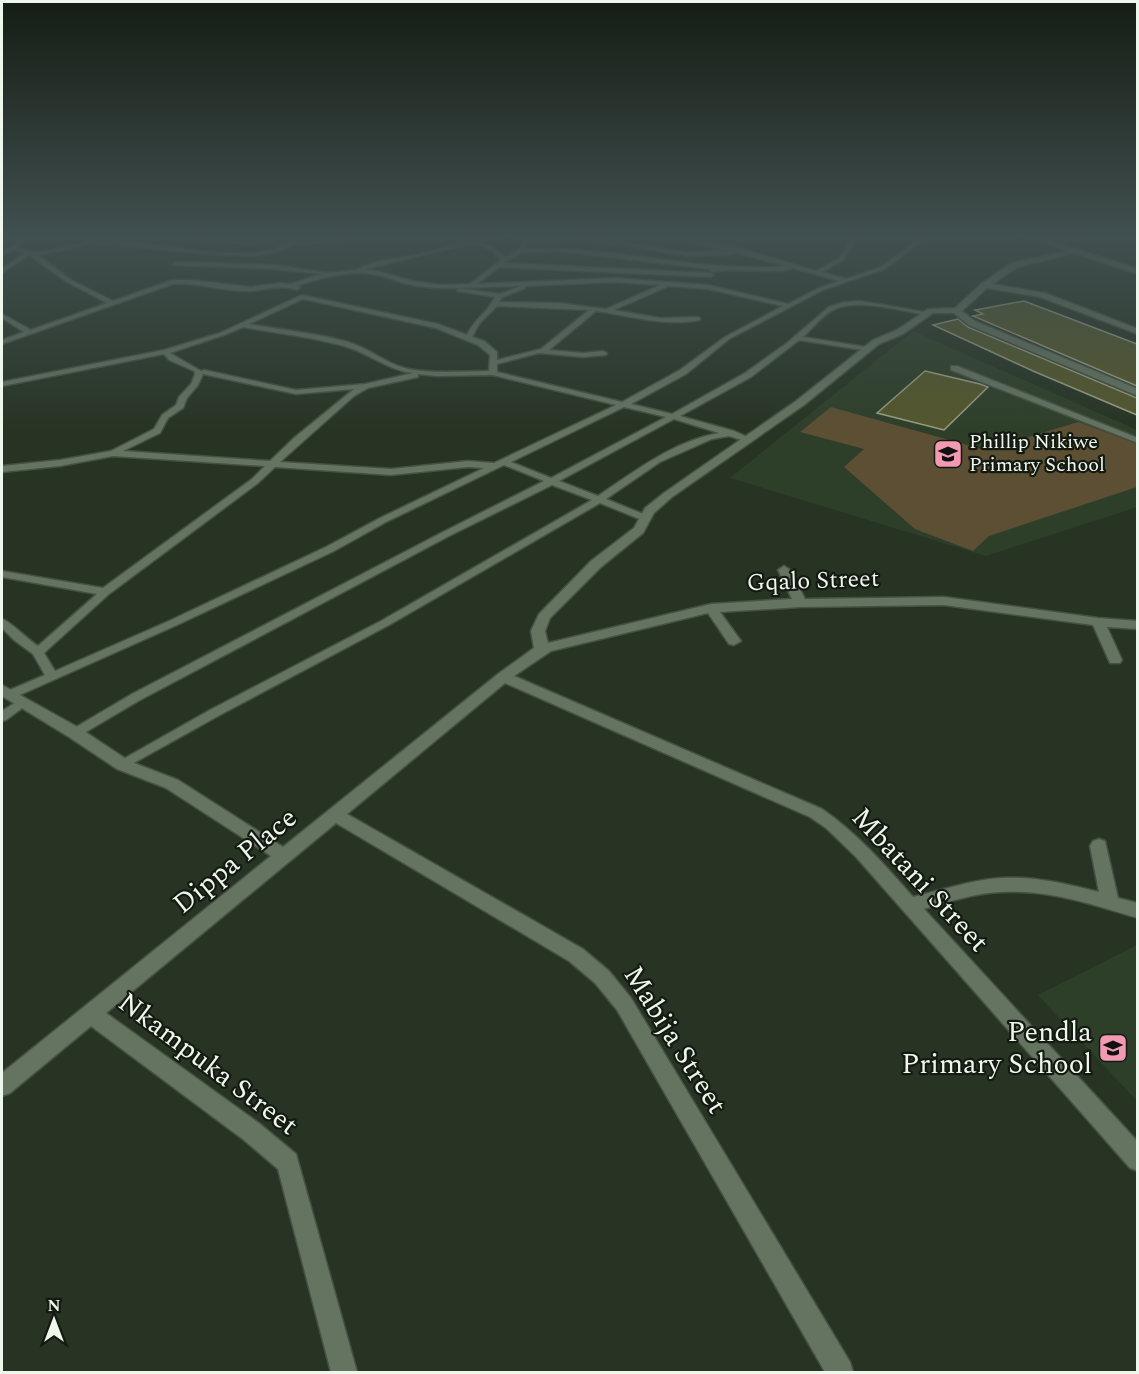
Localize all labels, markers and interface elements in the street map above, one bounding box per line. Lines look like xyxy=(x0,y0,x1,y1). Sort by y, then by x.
place label: Phillip Nikiwe Primary School xyxy=(969,427,1105,480)
school or university icon: Phillip Nikiwe Primary School xyxy=(932,438,964,470)
street label: Gqalo Street xyxy=(746,561,880,601)
street label: Dippa Place xyxy=(163,797,307,925)
street label: Mbatani Street xyxy=(841,798,999,963)
street label: Mabija Street xyxy=(612,957,738,1123)
street label: Nkampuka Street xyxy=(109,982,307,1146)
place label: Pendla Primary School xyxy=(902,1011,1092,1086)
school or university icon: Pendla Primary School xyxy=(1097,1032,1129,1064)
north arrow xyxy=(24,1290,84,1350)
text: N xyxy=(47,1294,61,1318)

